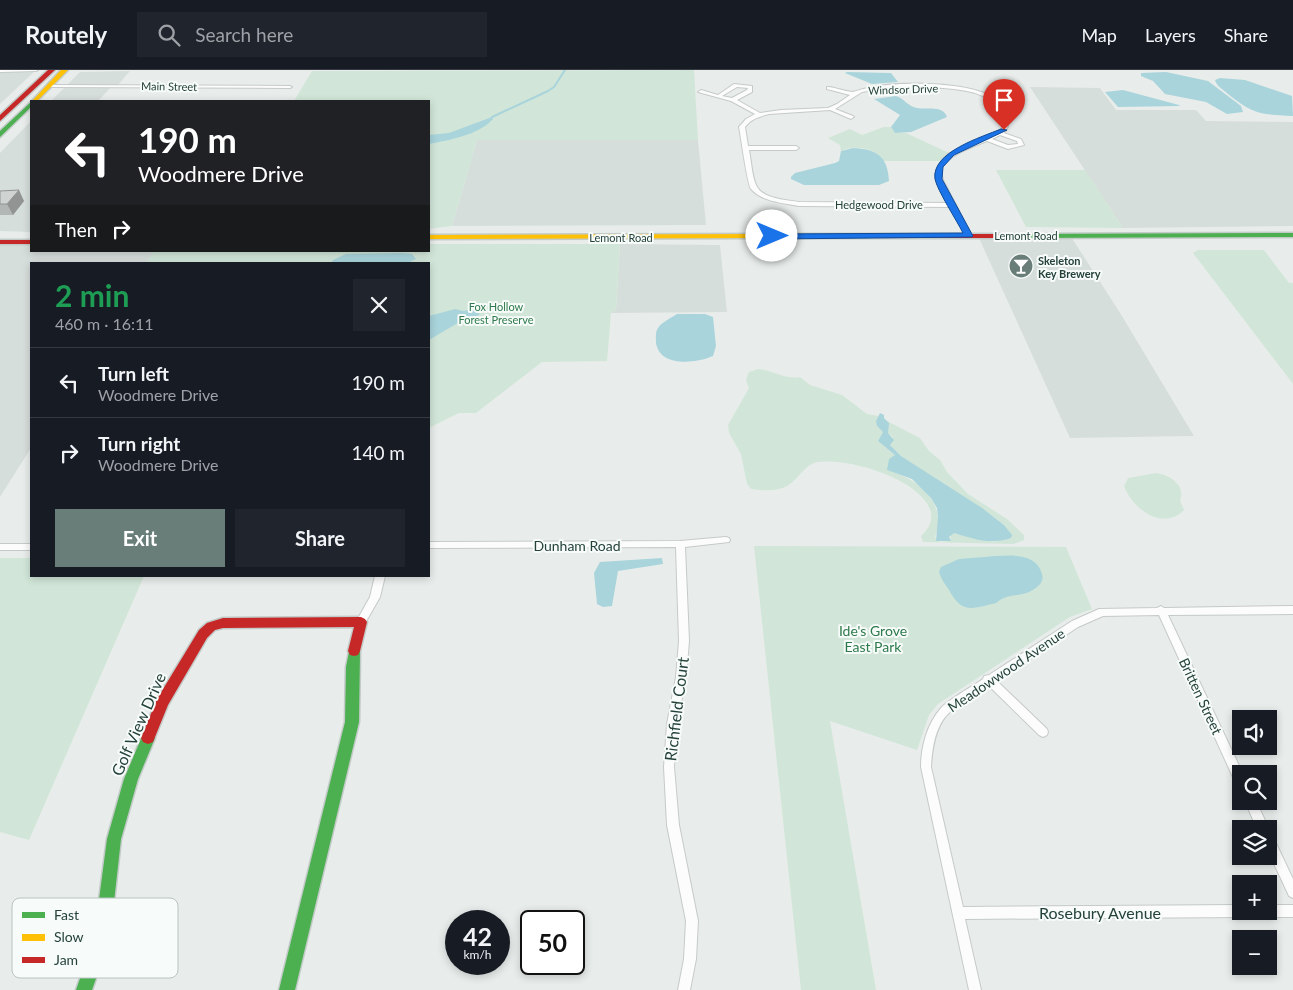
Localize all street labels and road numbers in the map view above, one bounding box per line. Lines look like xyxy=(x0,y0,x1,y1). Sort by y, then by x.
street label: Main Street xyxy=(141,79,197,93)
street label: Windsor Drive xyxy=(868,81,938,97)
street label: Hedgewood Drive xyxy=(835,198,923,211)
street label: Lemont Road xyxy=(994,229,1058,242)
street label: Lemont Road xyxy=(589,231,653,244)
street label: Dunham Road xyxy=(533,537,621,554)
street label: Meadowwood Avenue xyxy=(944,624,1068,716)
street label: Britten Street xyxy=(1176,655,1226,737)
street label: Richfield Court xyxy=(660,656,692,762)
street label: Golf View Drive xyxy=(107,670,169,778)
street label: Rosebury Avenue xyxy=(1039,903,1161,922)

